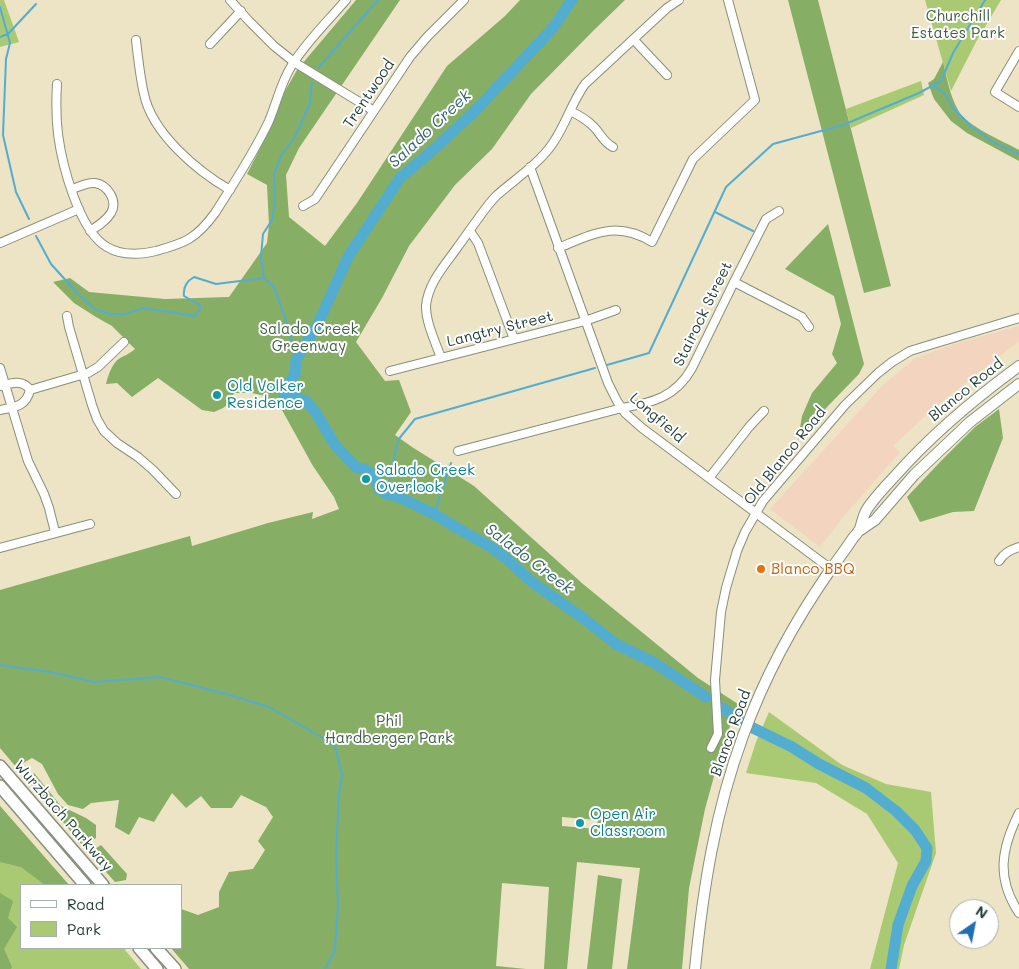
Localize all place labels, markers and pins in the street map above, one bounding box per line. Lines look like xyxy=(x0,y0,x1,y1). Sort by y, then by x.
place label: Old Volker Residence xyxy=(227,377,304,412)
marker: Old Volker Residence xyxy=(211,389,223,401)
place label: Salado Creek Overlook xyxy=(376,461,475,496)
marker: Salado Creek Overlook xyxy=(360,473,372,485)
place label: Blanco BBQ xyxy=(771,560,855,578)
marker: Blanco BBQ xyxy=(755,563,767,575)
place label: Open Air Classroom xyxy=(590,805,666,840)
marker: Open Air Classroom xyxy=(574,817,586,829)

